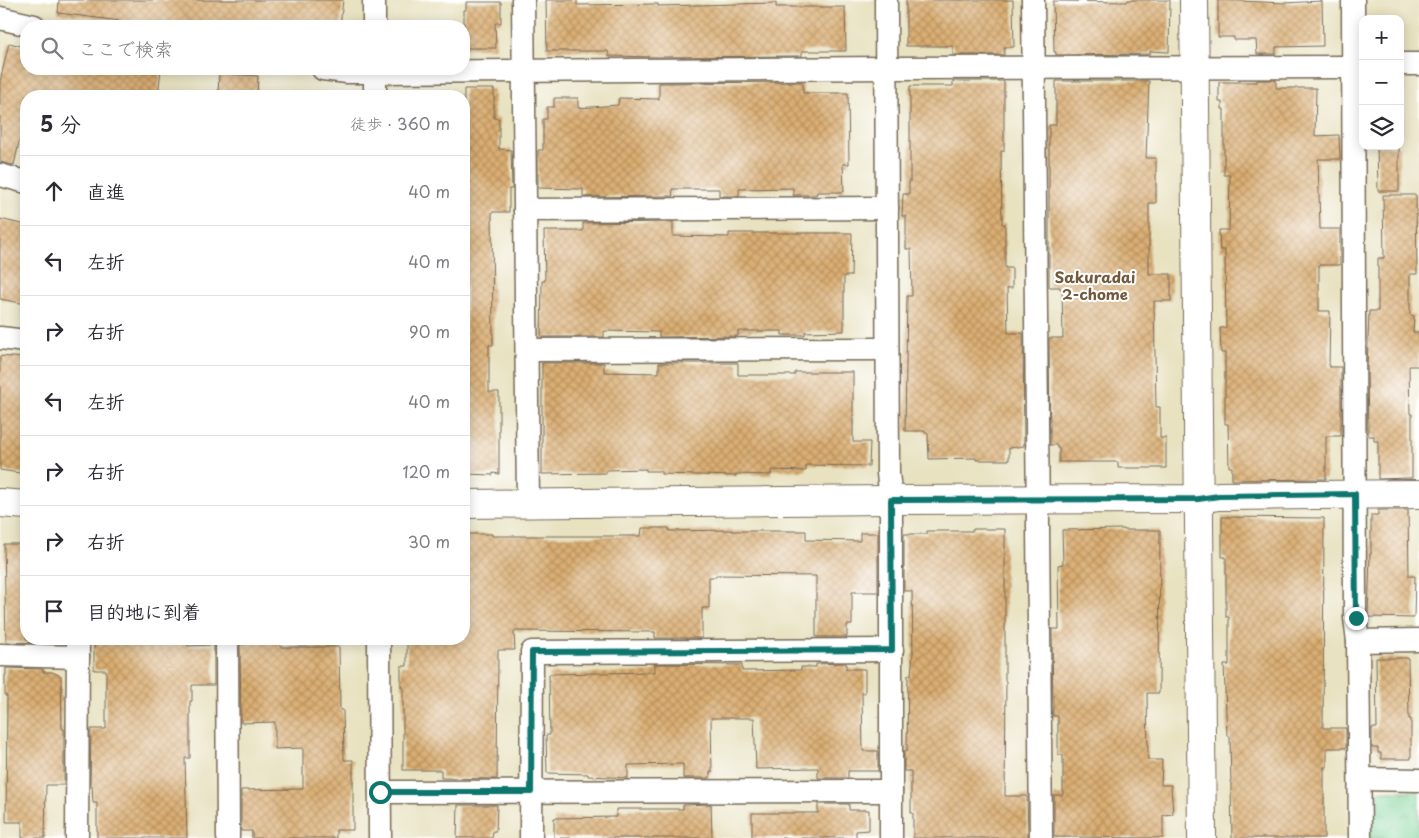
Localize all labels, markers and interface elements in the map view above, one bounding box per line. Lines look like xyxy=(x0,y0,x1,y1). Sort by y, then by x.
map controls xyxy=(1359,15,1404,150)
button: + xyxy=(1359,15,1404,60)
search box xyxy=(20,20,470,75)
icon: search xyxy=(38,34,66,62)
text: ここで検索 xyxy=(78,34,173,62)
button: − xyxy=(1359,60,1404,105)
button: layers xyxy=(1359,105,1404,150)
text: 5 分 xyxy=(40,107,81,139)
text: 徒歩 · 360 m xyxy=(350,111,450,135)
icon: ahead xyxy=(40,177,68,205)
text: 直進 xyxy=(87,177,125,205)
text: 40 m xyxy=(408,179,450,203)
icon: left xyxy=(40,247,68,275)
text: 左折 xyxy=(87,247,125,275)
text: 40 m xyxy=(408,249,450,273)
district label: Sakuradai 2-chome xyxy=(1055,265,1135,305)
icon: right xyxy=(40,317,68,345)
text: 右折 xyxy=(87,317,125,345)
text: 90 m xyxy=(409,319,450,343)
icon: left xyxy=(40,387,68,415)
text: 左折 xyxy=(87,387,125,415)
text: 40 m xyxy=(408,389,450,413)
icon: right xyxy=(40,457,68,485)
text: 右折 xyxy=(87,457,125,485)
text: 120 m xyxy=(403,459,450,483)
icon: right xyxy=(40,527,68,555)
text: 右折 xyxy=(87,527,125,555)
text: 30 m xyxy=(408,529,450,553)
icon: arrive xyxy=(40,597,68,625)
text: 目的地に到着 xyxy=(87,597,201,625)
route end xyxy=(1345,607,1368,630)
route start xyxy=(369,781,392,804)

